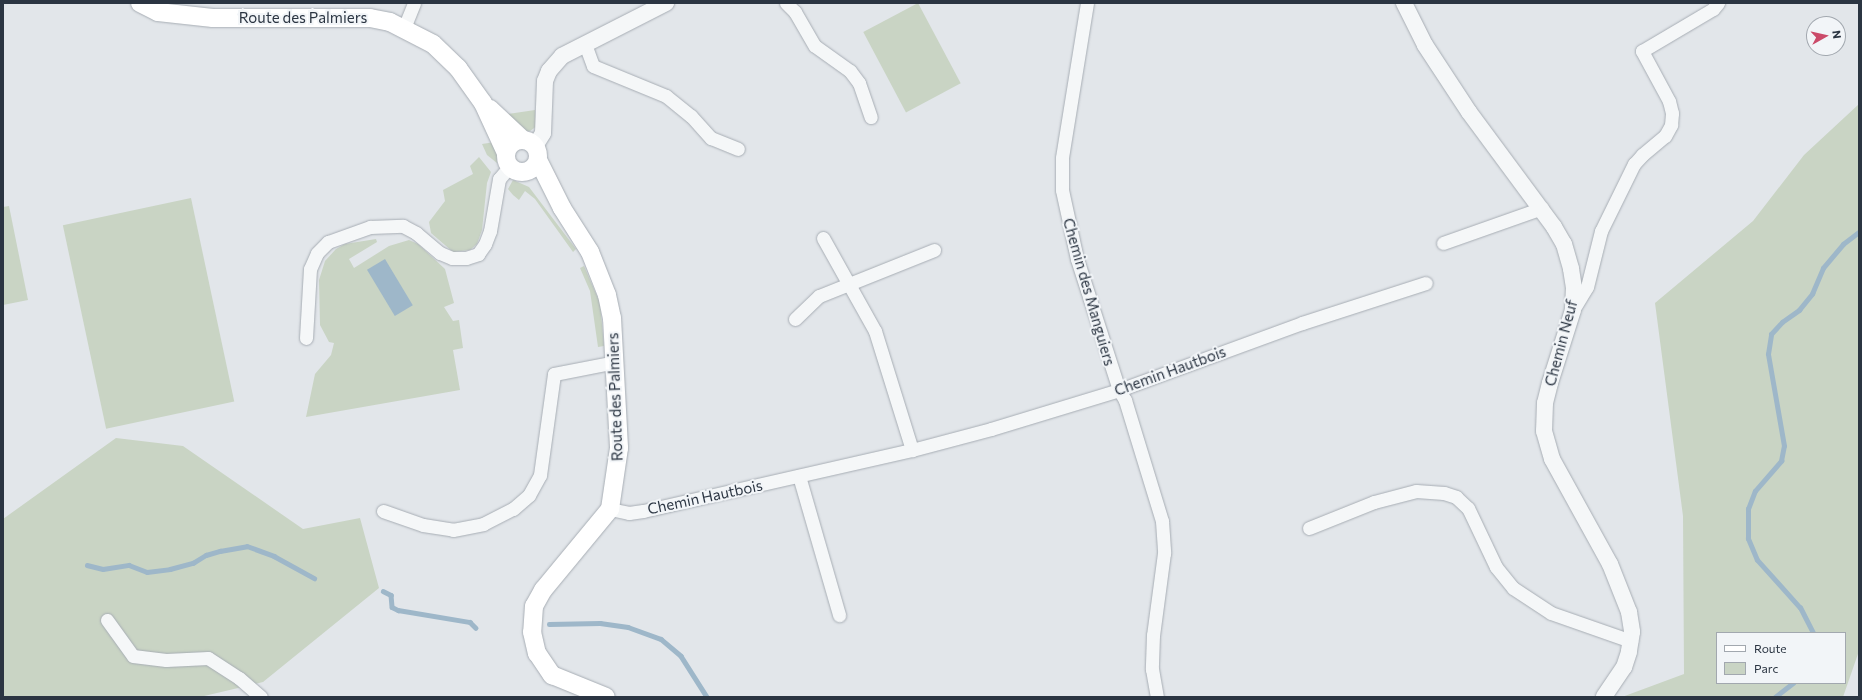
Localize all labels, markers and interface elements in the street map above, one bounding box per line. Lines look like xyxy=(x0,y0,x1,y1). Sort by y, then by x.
street label: Route des Palmiers xyxy=(239,9,367,27)
north arrow xyxy=(1806,16,1846,56)
text: N xyxy=(1830,29,1844,39)
street label: Chemin des Manguiers xyxy=(1059,216,1119,368)
street label: Chemin Neuf xyxy=(1541,298,1581,388)
street label: Route des Palmiers xyxy=(604,332,626,462)
street label: Chemin Hautbois xyxy=(1112,342,1228,400)
street label: Chemin Hautbois xyxy=(646,476,764,518)
legend xyxy=(1716,632,1846,684)
text: Route xyxy=(1754,641,1787,655)
text: Parc xyxy=(1754,661,1778,675)

